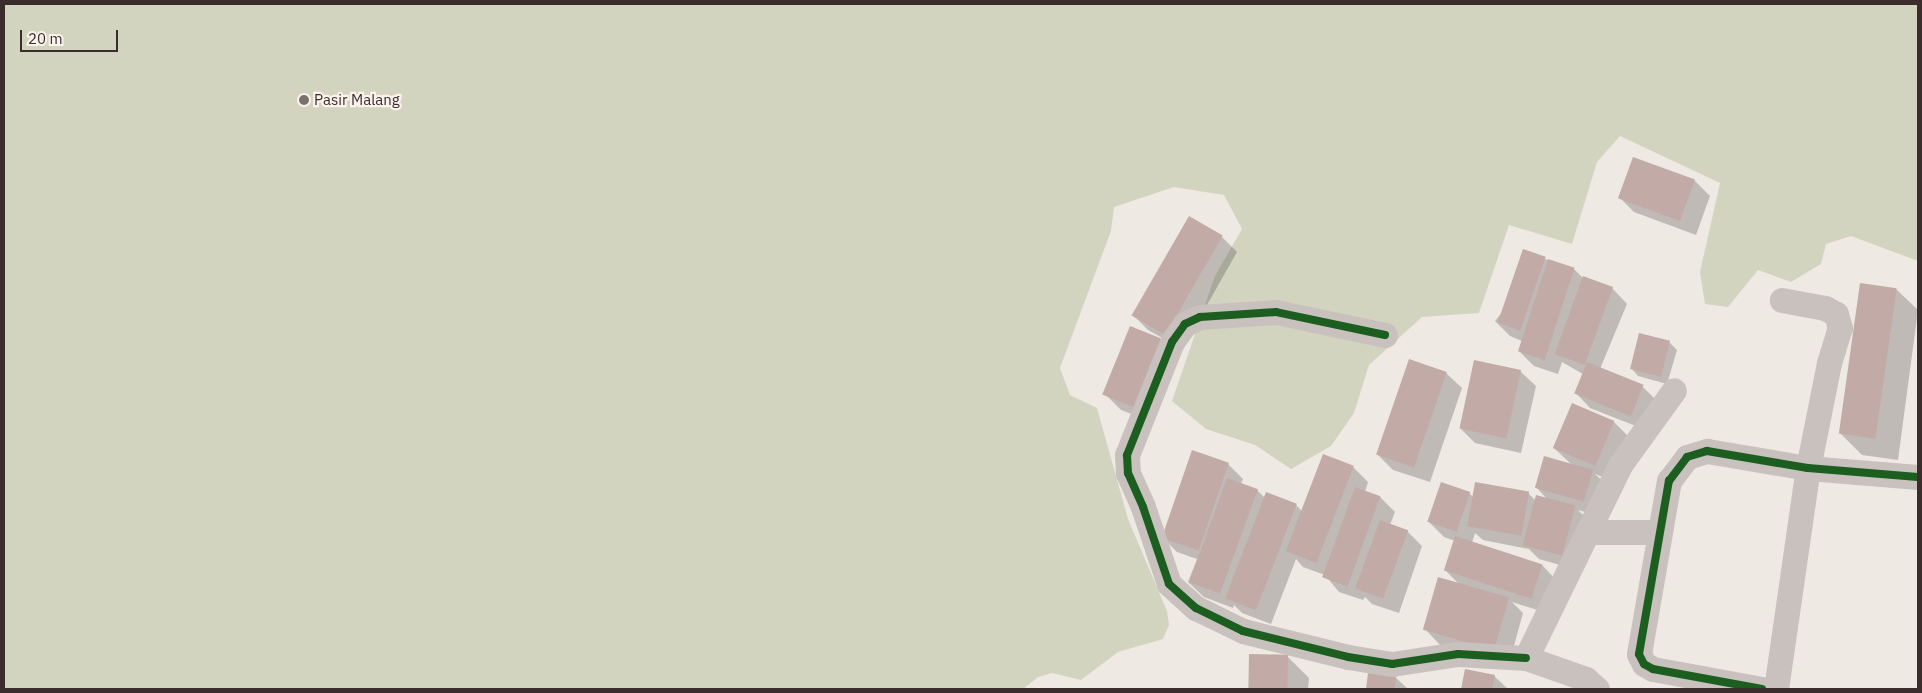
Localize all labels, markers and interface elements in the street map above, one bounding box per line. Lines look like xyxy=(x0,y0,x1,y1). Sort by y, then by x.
scale bar xyxy=(22,20,120,52)
text: 20 m xyxy=(28,29,63,48)
place label: Pasir Malang xyxy=(314,91,400,109)
marker: Pasir Malang xyxy=(298,94,310,106)

